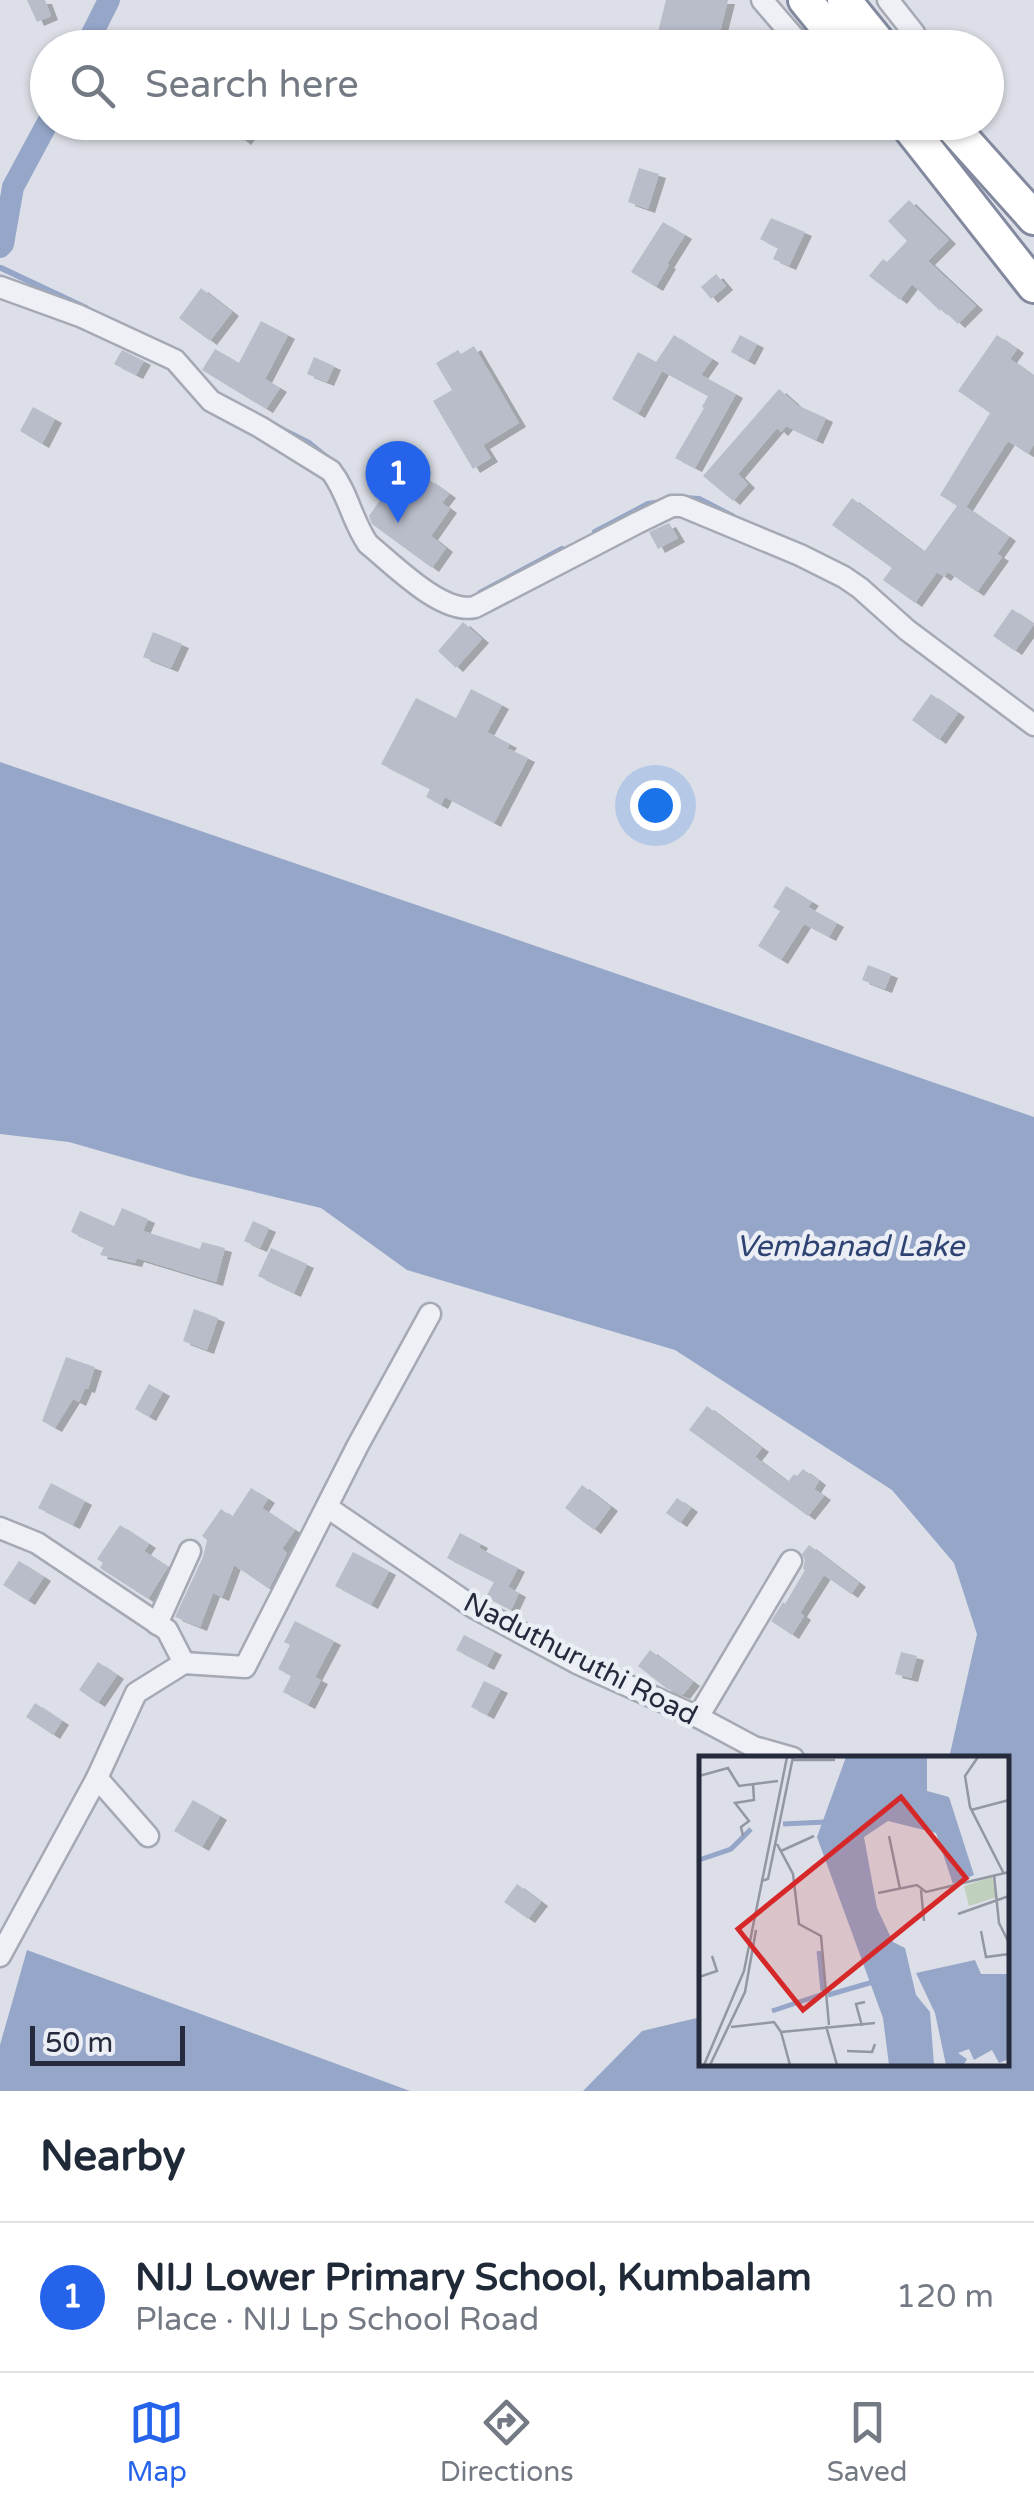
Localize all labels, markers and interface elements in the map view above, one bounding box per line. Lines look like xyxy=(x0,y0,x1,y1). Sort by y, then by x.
search box xyxy=(30,30,1004,140)
icon: search xyxy=(65,58,120,113)
text: Search here xyxy=(145,62,359,108)
pin: 1 xyxy=(366,440,430,523)
your location xyxy=(630,780,681,831)
water label: Vembanad Lake xyxy=(736,1228,966,1265)
street label: Naduthuruthi Road xyxy=(458,1585,703,1733)
inset map xyxy=(699,1756,1009,2066)
scale bar xyxy=(30,2021,185,2066)
text: 50 m xyxy=(45,2026,113,2060)
text: Nearby xyxy=(40,2131,185,2182)
text: NIJ Lower Primary School, Kumbalam xyxy=(135,2255,812,2301)
text: 1 xyxy=(62,2278,83,2316)
text: 120 m xyxy=(896,2278,994,2316)
text: Place · NIJ Lp School Road xyxy=(135,2301,539,2339)
tab: Map xyxy=(126,2395,187,2489)
tab: Directions xyxy=(440,2395,574,2489)
tab: Saved xyxy=(827,2395,908,2489)

